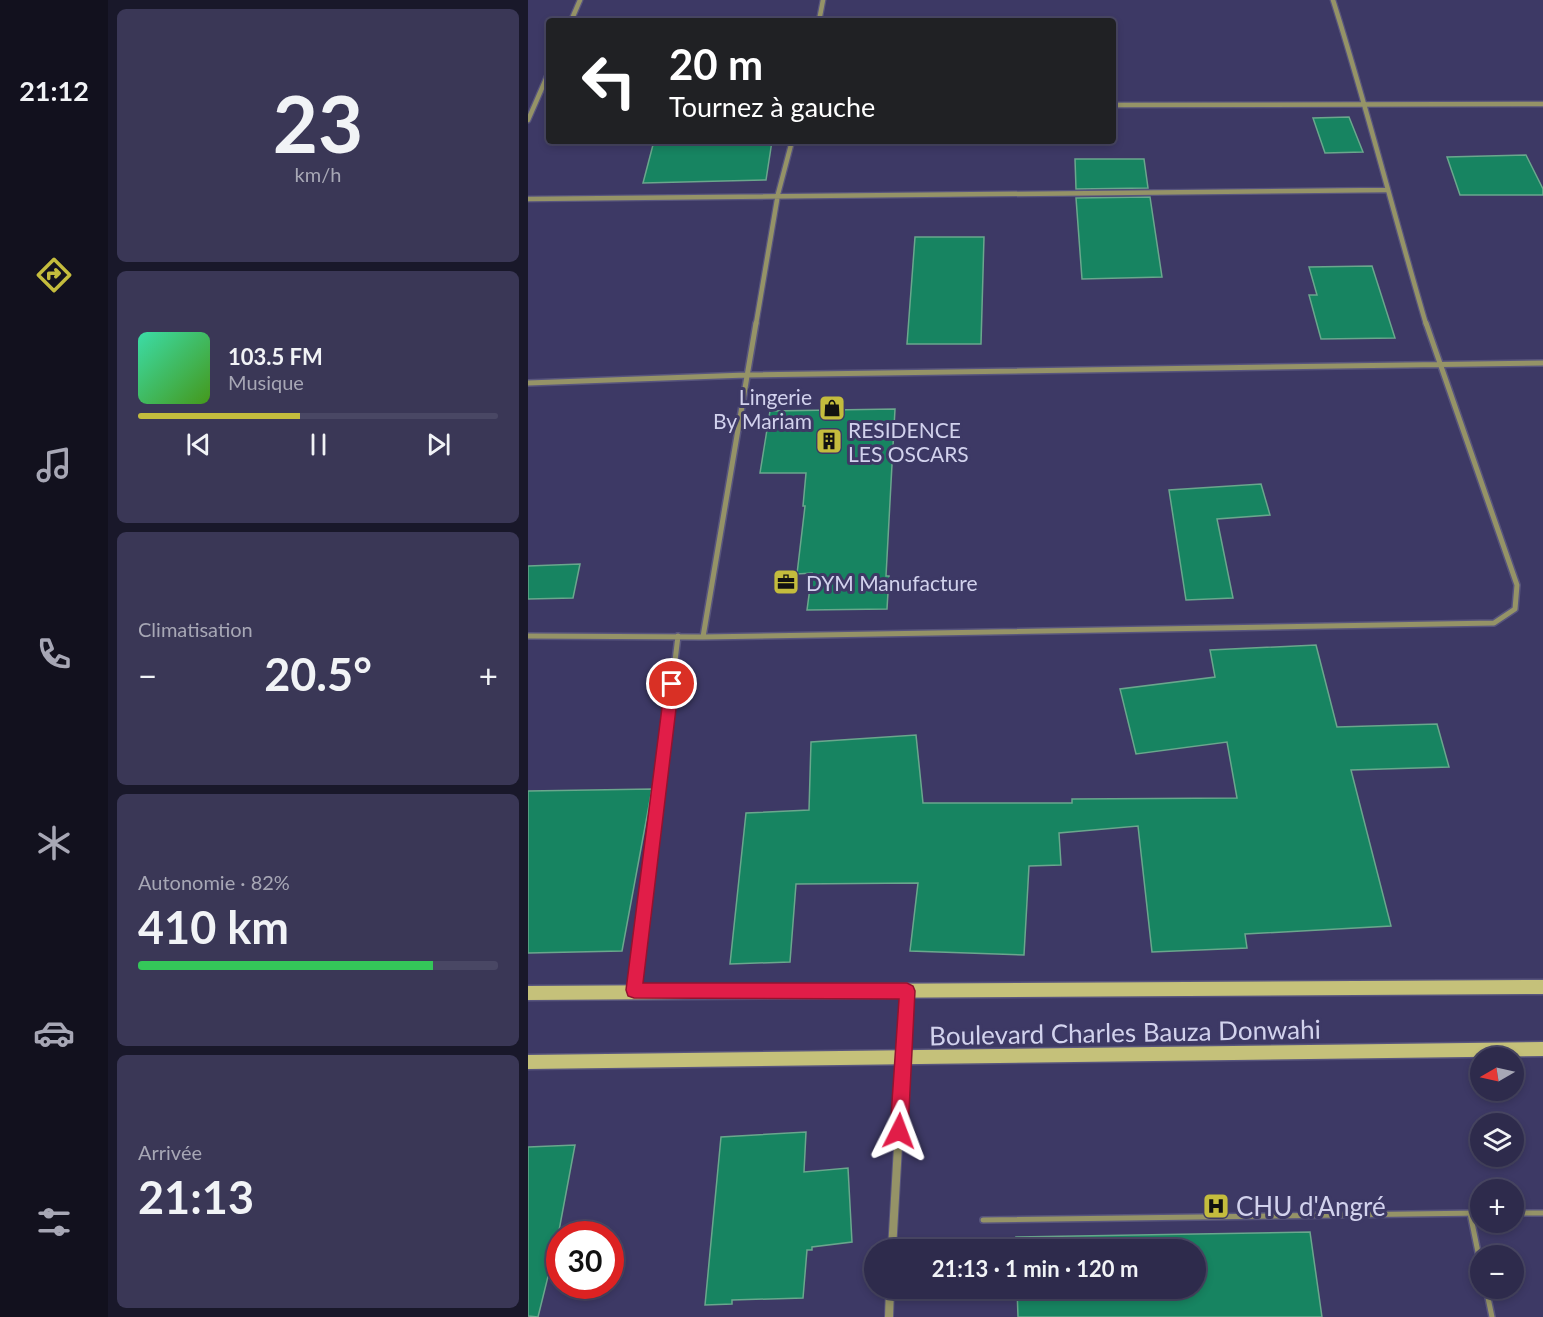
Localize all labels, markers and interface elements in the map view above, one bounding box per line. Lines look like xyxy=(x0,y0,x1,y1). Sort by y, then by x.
text: 20 m xyxy=(669,39,763,89)
icon: left xyxy=(570,42,648,120)
text: 21:12 xyxy=(19,74,89,107)
text: 23 xyxy=(273,76,363,170)
text: Tournez à gauche xyxy=(669,90,875,123)
text: km/h xyxy=(295,162,341,186)
icon: directions xyxy=(33,254,75,296)
text: 103.5 FM xyxy=(228,343,323,370)
text: Musique xyxy=(228,370,304,394)
place label: Lingerie By Mariam xyxy=(713,384,812,433)
shop icon: Lingerie By Mariam xyxy=(817,393,847,423)
place label: RESIDENCE LES OSCARS xyxy=(848,417,969,466)
building icon: RESIDENCE LES OSCARS xyxy=(814,426,844,456)
icon: previous xyxy=(182,428,215,461)
icon: pause xyxy=(302,428,335,461)
icon: next xyxy=(422,428,455,461)
icon: music xyxy=(33,444,75,486)
office icon: DYM Manufacture xyxy=(771,567,801,597)
place label: DYM Manufacture xyxy=(806,570,977,595)
text: Climatisation xyxy=(138,617,253,641)
icon: phone xyxy=(33,633,75,675)
text: 20.5° xyxy=(264,647,372,701)
text: − xyxy=(138,655,157,695)
text: + xyxy=(479,655,498,695)
pin xyxy=(646,658,697,709)
icon: arrive xyxy=(655,667,688,700)
icon: climate xyxy=(33,822,75,864)
text: Autonomie · 82% xyxy=(138,870,290,894)
text: 410 km xyxy=(138,900,289,954)
icon: car xyxy=(33,1012,75,1054)
street label: Boulevard Charles Bauza Donwahi xyxy=(929,1013,1321,1051)
north arrow xyxy=(1470,1047,1524,1101)
map controls xyxy=(1470,1047,1524,1299)
position arrow xyxy=(867,1099,931,1163)
button: layers xyxy=(1470,1113,1524,1167)
text: Arrivée xyxy=(138,1140,202,1164)
text: 21:13 xyxy=(138,1170,254,1224)
button: + xyxy=(1470,1179,1524,1233)
place label: CHU d'Angré xyxy=(1236,1190,1386,1222)
hospital icon: CHU d'Angré xyxy=(1201,1191,1231,1221)
icon: filters xyxy=(33,1201,75,1243)
speed limit sign: 30 xyxy=(546,1221,624,1299)
button: − xyxy=(1470,1245,1524,1299)
text: 21:13 · 1 min · 120 m xyxy=(932,1255,1138,1282)

